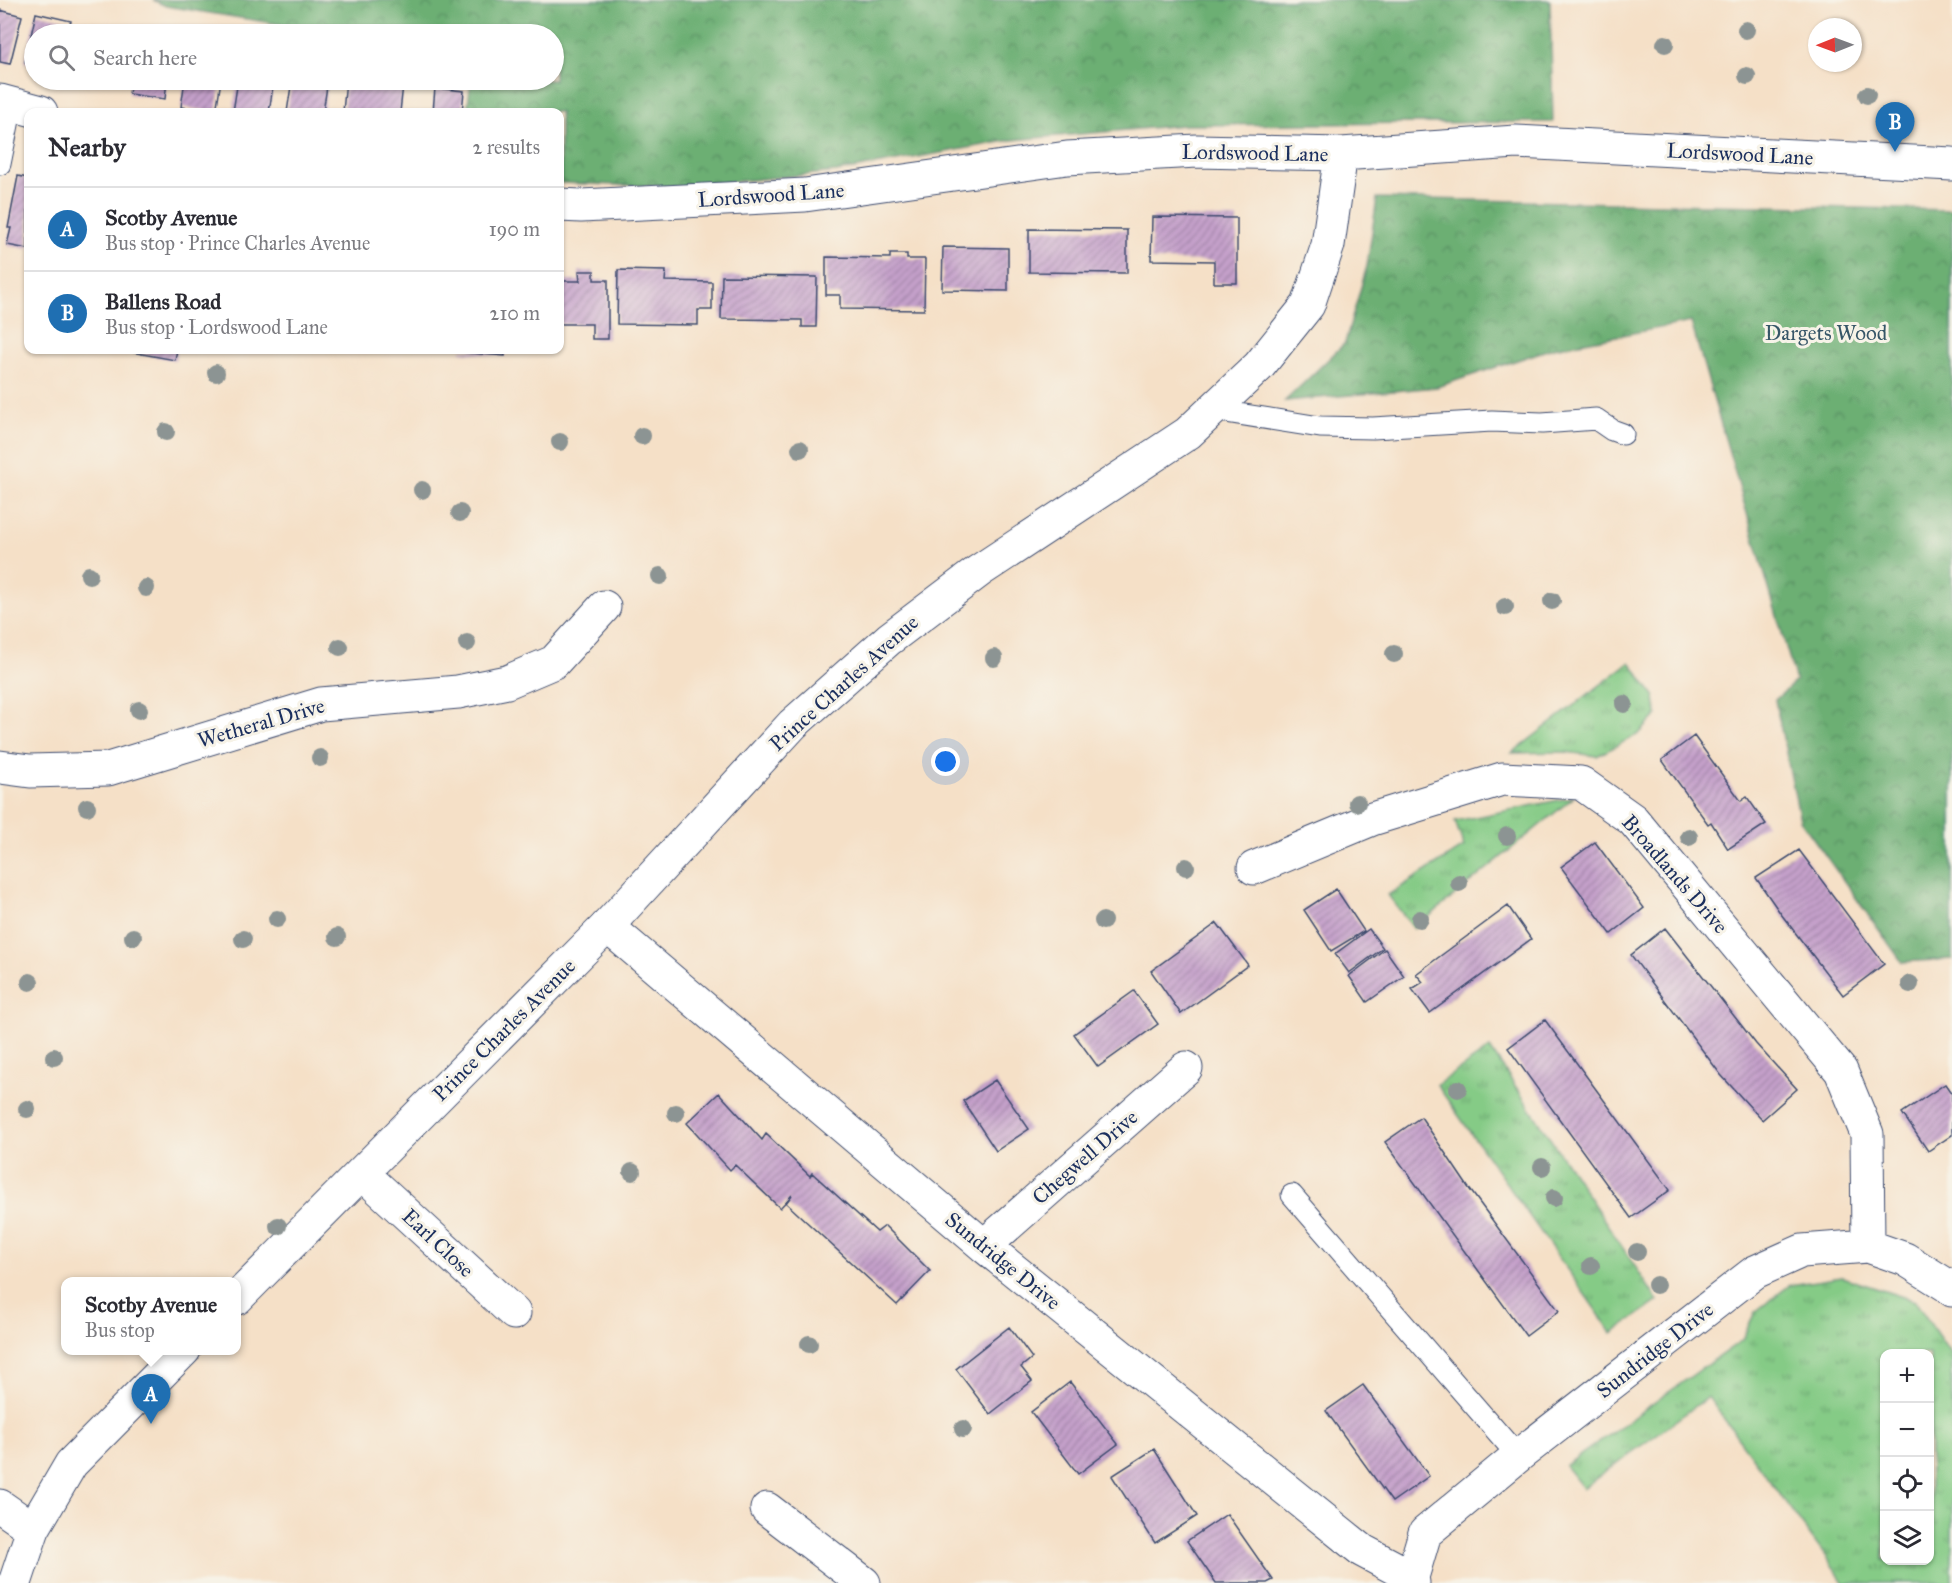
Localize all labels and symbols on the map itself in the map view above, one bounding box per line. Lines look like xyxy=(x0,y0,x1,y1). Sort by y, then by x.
north arrow xyxy=(1808,18,1862,72)
pin: B xyxy=(1876,102,1914,152)
street label: Lordswood Lane xyxy=(1666,137,1814,171)
street label: Lordswood Lane xyxy=(1181,139,1329,167)
street label: Lordswood Lane xyxy=(697,177,845,213)
park label: Dargets Wood xyxy=(1765,320,1888,346)
street label: Prince Charles Avenue xyxy=(764,609,924,757)
street label: Wetheral Drive xyxy=(194,692,328,754)
your location xyxy=(931,747,960,776)
street label: Broadlands Drive xyxy=(1616,809,1734,939)
street label: Prince Charles Avenue xyxy=(427,953,581,1107)
street label: Chegwell Drive xyxy=(1027,1104,1143,1210)
street label: Earl Close xyxy=(397,1203,480,1283)
street label: Sundridge Drive xyxy=(940,1207,1066,1316)
street label: Sundridge Drive xyxy=(1591,1296,1719,1404)
pin: A xyxy=(132,1374,170,1424)

